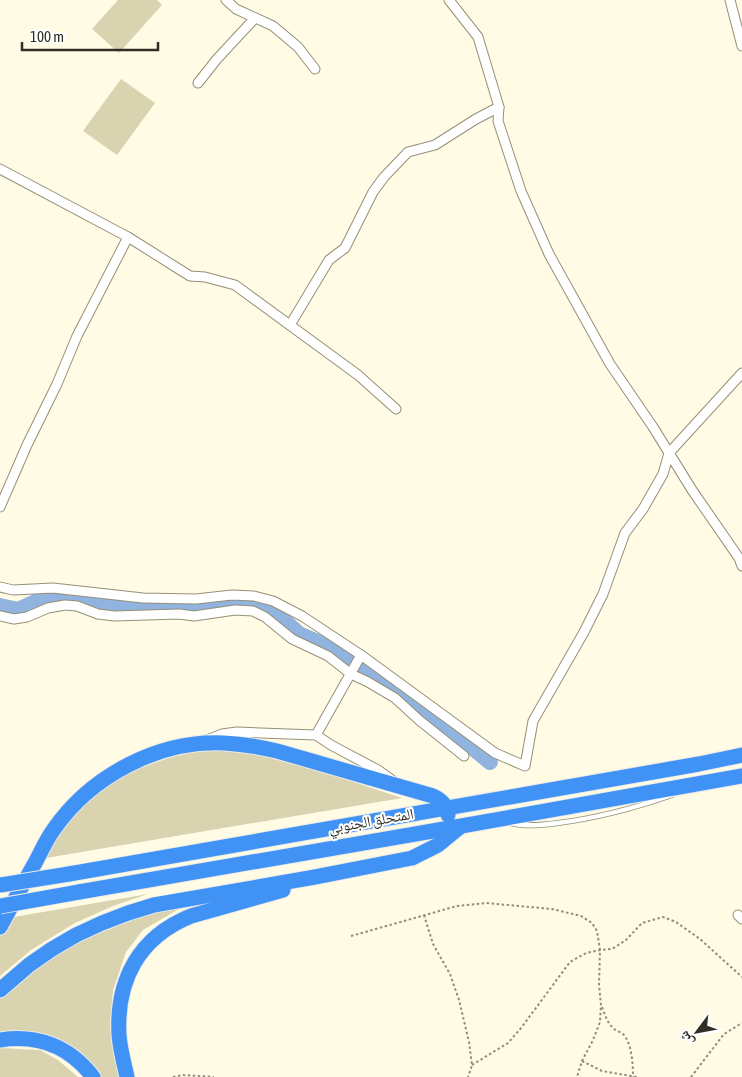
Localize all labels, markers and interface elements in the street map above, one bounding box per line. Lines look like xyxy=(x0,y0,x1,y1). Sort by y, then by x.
scale bar xyxy=(22,20,159,52)
text: 100 m xyxy=(30,28,64,45)
street label: المتحلق الجنوبي xyxy=(327,805,416,840)
north arrow xyxy=(672,1007,722,1057)
text: ش xyxy=(675,1028,698,1049)

